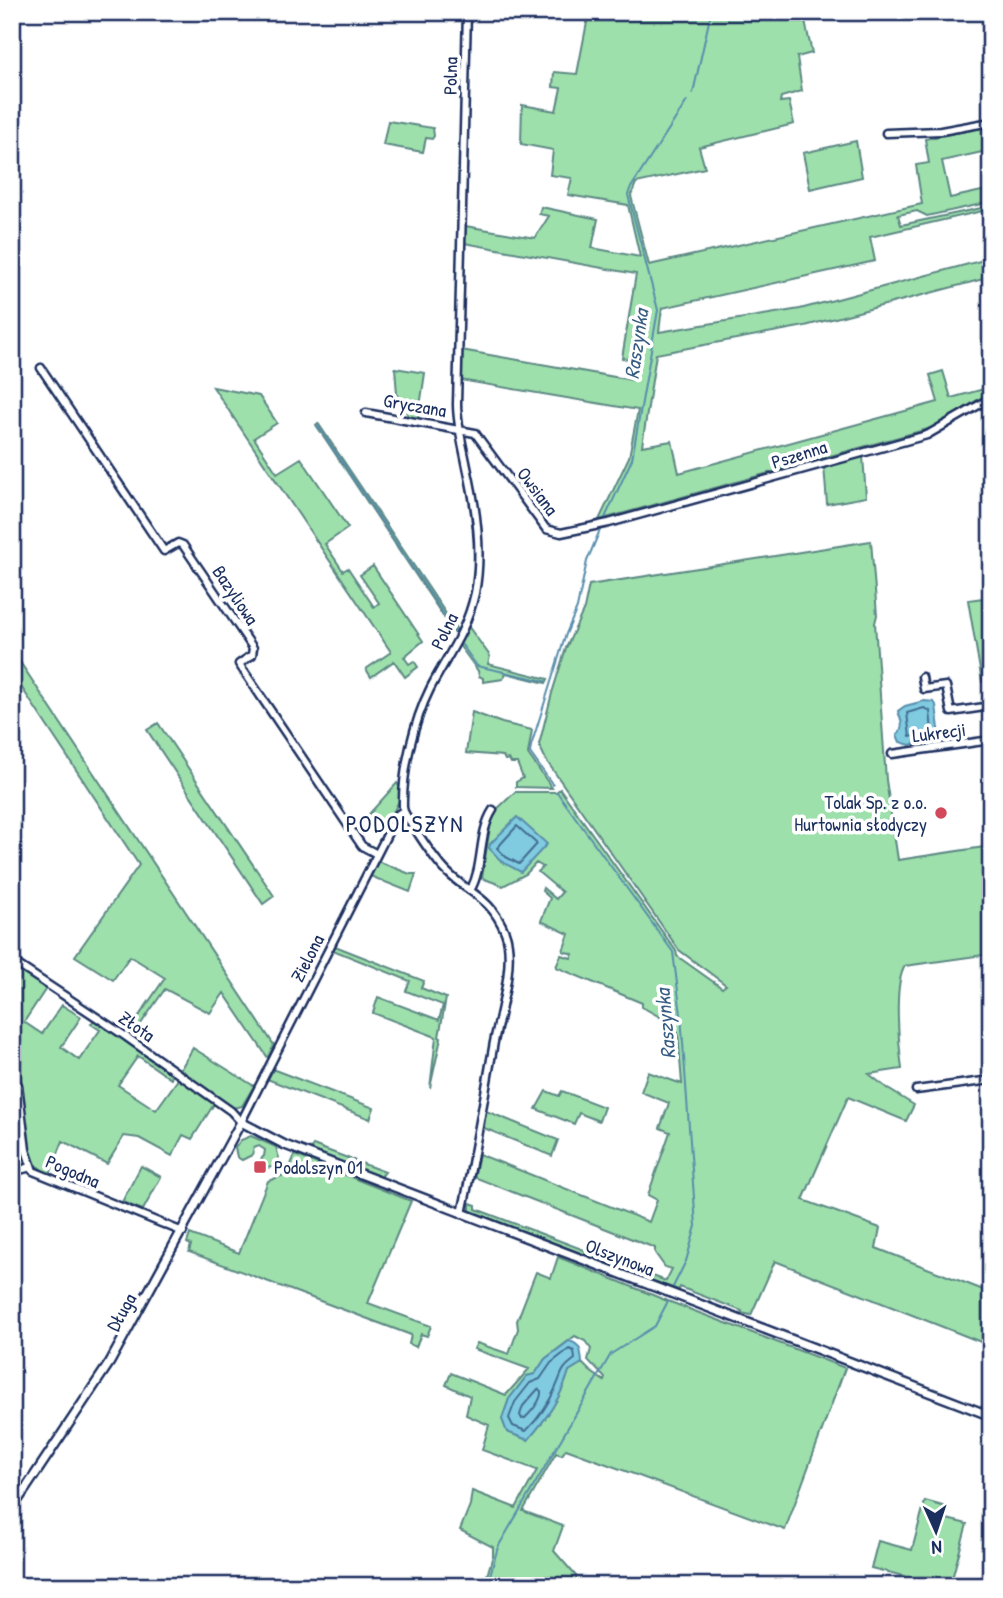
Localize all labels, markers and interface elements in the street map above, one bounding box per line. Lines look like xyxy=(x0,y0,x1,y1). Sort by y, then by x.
street label: Polna xyxy=(437,56,463,95)
water label: Raszynka xyxy=(617,305,656,381)
street label: Gryczana xyxy=(381,387,449,423)
street label: Pszenna xyxy=(768,433,830,475)
street label: Owsiana xyxy=(511,461,565,521)
street label: Bazyliowa xyxy=(207,560,266,630)
street label: Polna xyxy=(424,608,464,654)
street label: Lukrecji xyxy=(911,716,967,748)
place label: Tolak Sp. z o.o. Hurtownia słodyczy xyxy=(794,789,927,837)
marker: Tolak Sp. z o.o. Hurtownia słodyczy xyxy=(933,805,949,821)
district label: PODOLSZYN xyxy=(346,808,464,839)
street label: Zielona xyxy=(284,929,330,986)
water label: Raszynka xyxy=(647,985,683,1060)
street label: Złota xyxy=(114,1004,161,1048)
street label: Pogodna xyxy=(42,1148,105,1194)
place label: Podolszyn 01 xyxy=(274,1154,363,1180)
marker: Podolszyn 01 xyxy=(252,1159,268,1175)
street label: Olszynowa xyxy=(582,1232,659,1282)
street label: Długa xyxy=(100,1288,142,1336)
north arrow xyxy=(902,1496,972,1566)
text: N xyxy=(931,1535,943,1561)

